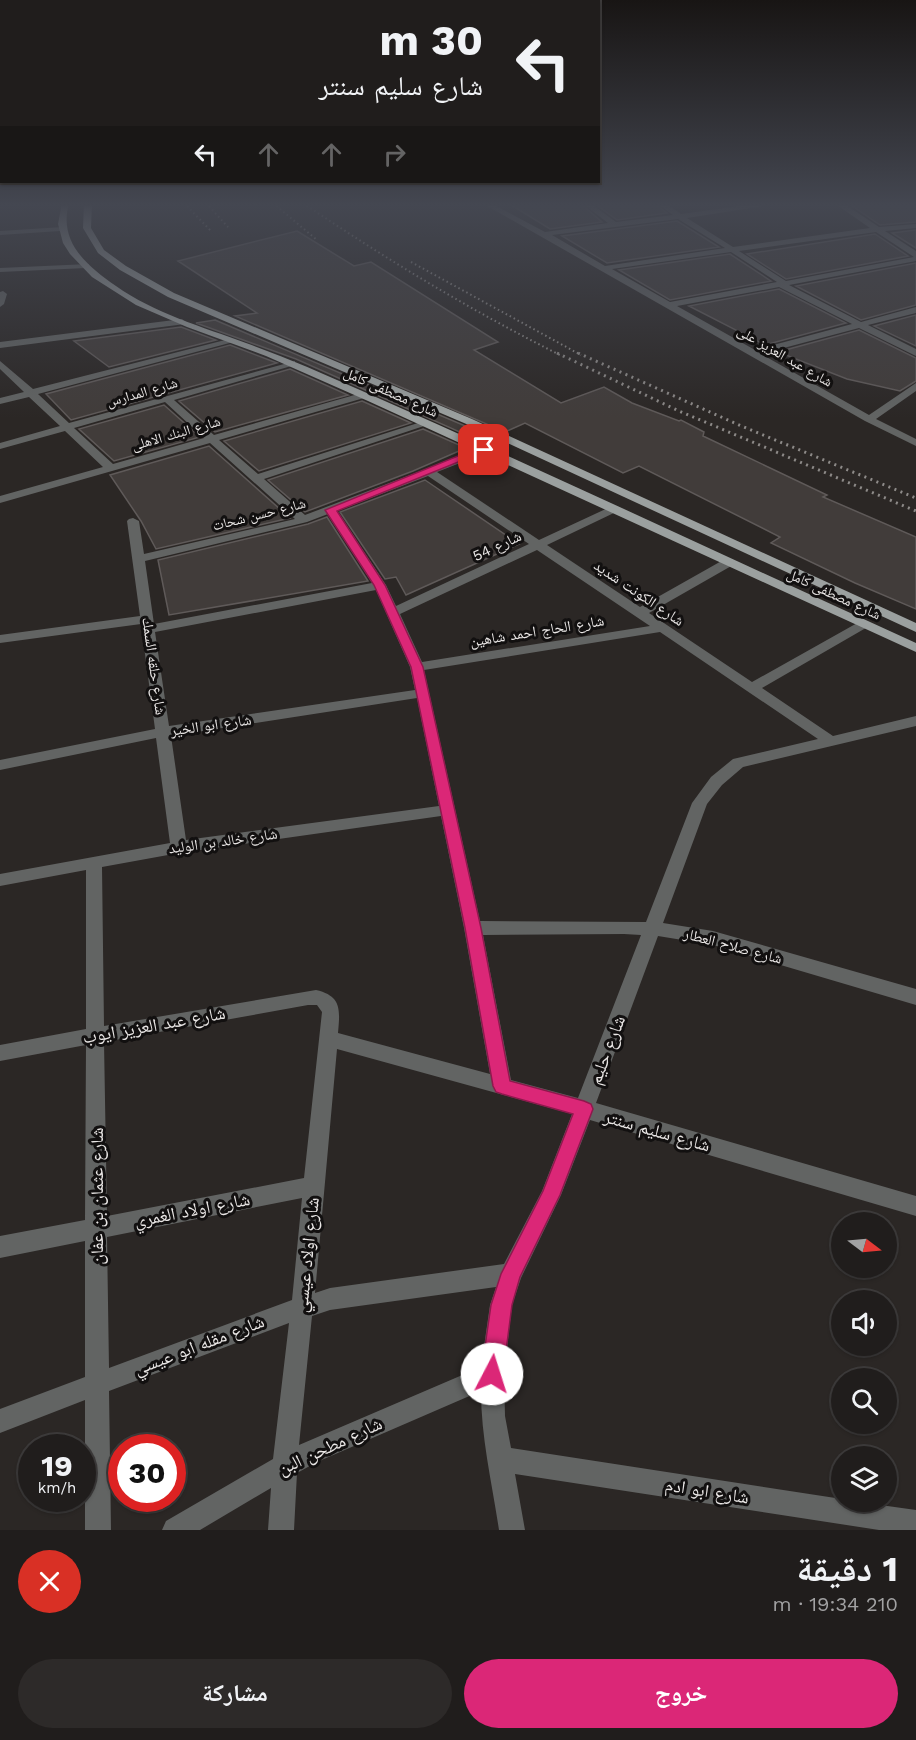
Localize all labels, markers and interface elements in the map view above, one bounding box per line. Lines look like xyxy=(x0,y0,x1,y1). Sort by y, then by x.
text: 30 m xyxy=(379,16,483,65)
icon: left xyxy=(504,24,582,102)
text: شارع سليم سنتر xyxy=(319,70,483,102)
icon: left xyxy=(189,138,222,171)
icon: ahead xyxy=(252,138,285,171)
icon: ahead xyxy=(315,138,348,171)
icon: right xyxy=(378,138,411,171)
street label: شارع عبد العزيز على xyxy=(734,322,835,391)
street label: شارع مصطفى كامل xyxy=(341,364,441,422)
street label: شارع المدارس xyxy=(105,374,180,412)
street label: شارع البنك الاهلى xyxy=(130,413,223,455)
pin xyxy=(458,424,509,475)
icon: arrive xyxy=(467,433,500,466)
street label: شارع حسن شحات xyxy=(211,495,308,535)
street label: شارع 54 xyxy=(470,527,525,566)
street label: شارع الكونت شديد xyxy=(590,556,688,631)
street label: شارع مصطفى كامل xyxy=(784,565,883,624)
street label: شارع الحاج احمد شاهين xyxy=(469,611,606,651)
street label: شارع حلقه السمك xyxy=(137,616,170,716)
street label: شارع ابو الخير xyxy=(168,710,253,741)
street label: شارع خالد بن الوليد xyxy=(167,824,279,859)
street label: شارع صلاح العطار xyxy=(681,924,784,969)
street label: شارع عبد العزيز ايوب xyxy=(81,1002,227,1048)
street label: شارع حليم xyxy=(584,1012,631,1088)
street label: شارع سليم سنتر xyxy=(600,1105,713,1158)
street label: شارع عثمان بن عفان xyxy=(86,1127,108,1265)
street label: شارع اولاد الغمري xyxy=(132,1188,252,1236)
street label: شارع اولاد عيسي xyxy=(290,1196,328,1314)
north arrow xyxy=(831,1212,897,1278)
map controls xyxy=(831,1212,897,1512)
button: sound xyxy=(831,1290,897,1356)
street label: شارع مقله ابو عيسي xyxy=(131,1310,269,1383)
position arrow xyxy=(460,1342,524,1406)
button: search xyxy=(831,1368,897,1434)
street label: شارع مطحن البن xyxy=(274,1412,386,1480)
speed limit sign: 30 xyxy=(108,1434,186,1512)
button: layers xyxy=(831,1446,897,1512)
text: 19 xyxy=(41,1448,73,1483)
street label: شارع ابو ادم xyxy=(663,1474,751,1509)
text: km/h xyxy=(38,1479,76,1497)
text: 1 دقيقة xyxy=(797,1548,898,1590)
button: close xyxy=(18,1550,81,1613)
text: 210 m · 19:34 xyxy=(773,1592,898,1616)
button: مشاركة xyxy=(18,1659,452,1728)
button: خروج xyxy=(464,1659,898,1728)

